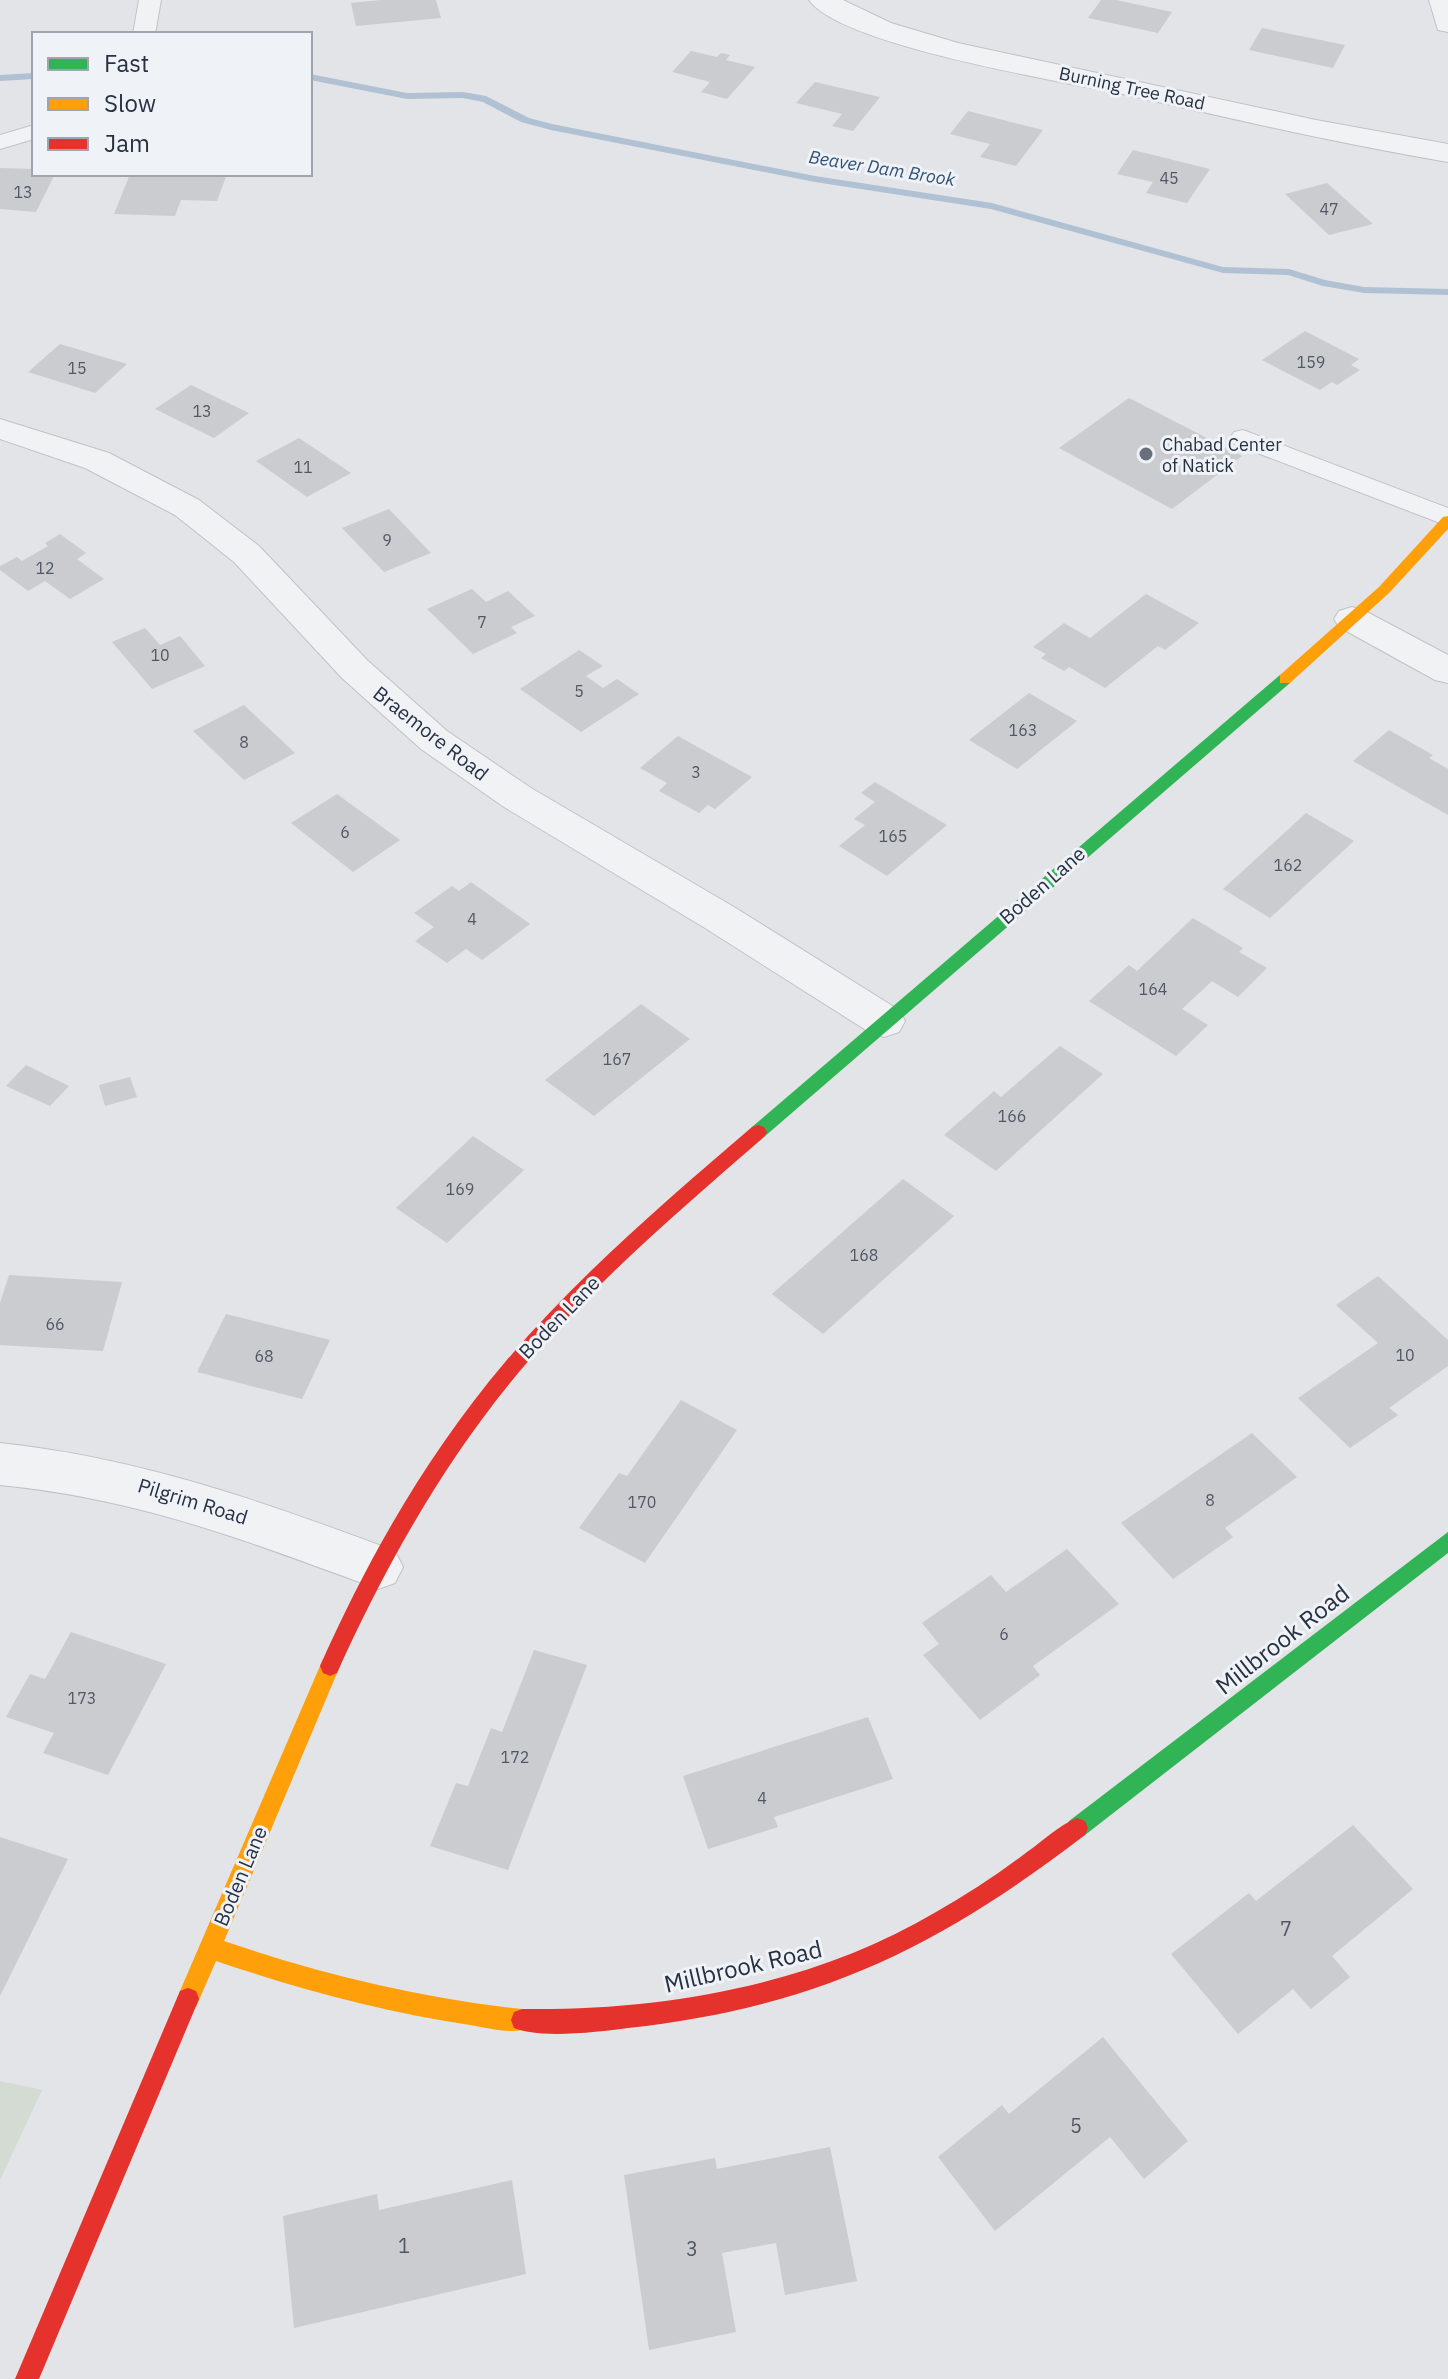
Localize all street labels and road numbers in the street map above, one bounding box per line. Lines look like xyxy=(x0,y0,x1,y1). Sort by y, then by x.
street label: Burning Tree Road xyxy=(1057,61,1207,115)
street label: Braemore Road xyxy=(368,679,494,787)
street label: Boden Lane xyxy=(993,840,1091,930)
street label: Boden Lane xyxy=(512,1270,606,1364)
street label: Pilgrim Road xyxy=(135,1471,251,1531)
street label: Millbrook Road xyxy=(1209,1577,1355,1701)
street label: Boden Lane xyxy=(207,1822,273,1930)
street label: Millbrook Road xyxy=(661,1932,825,2000)

